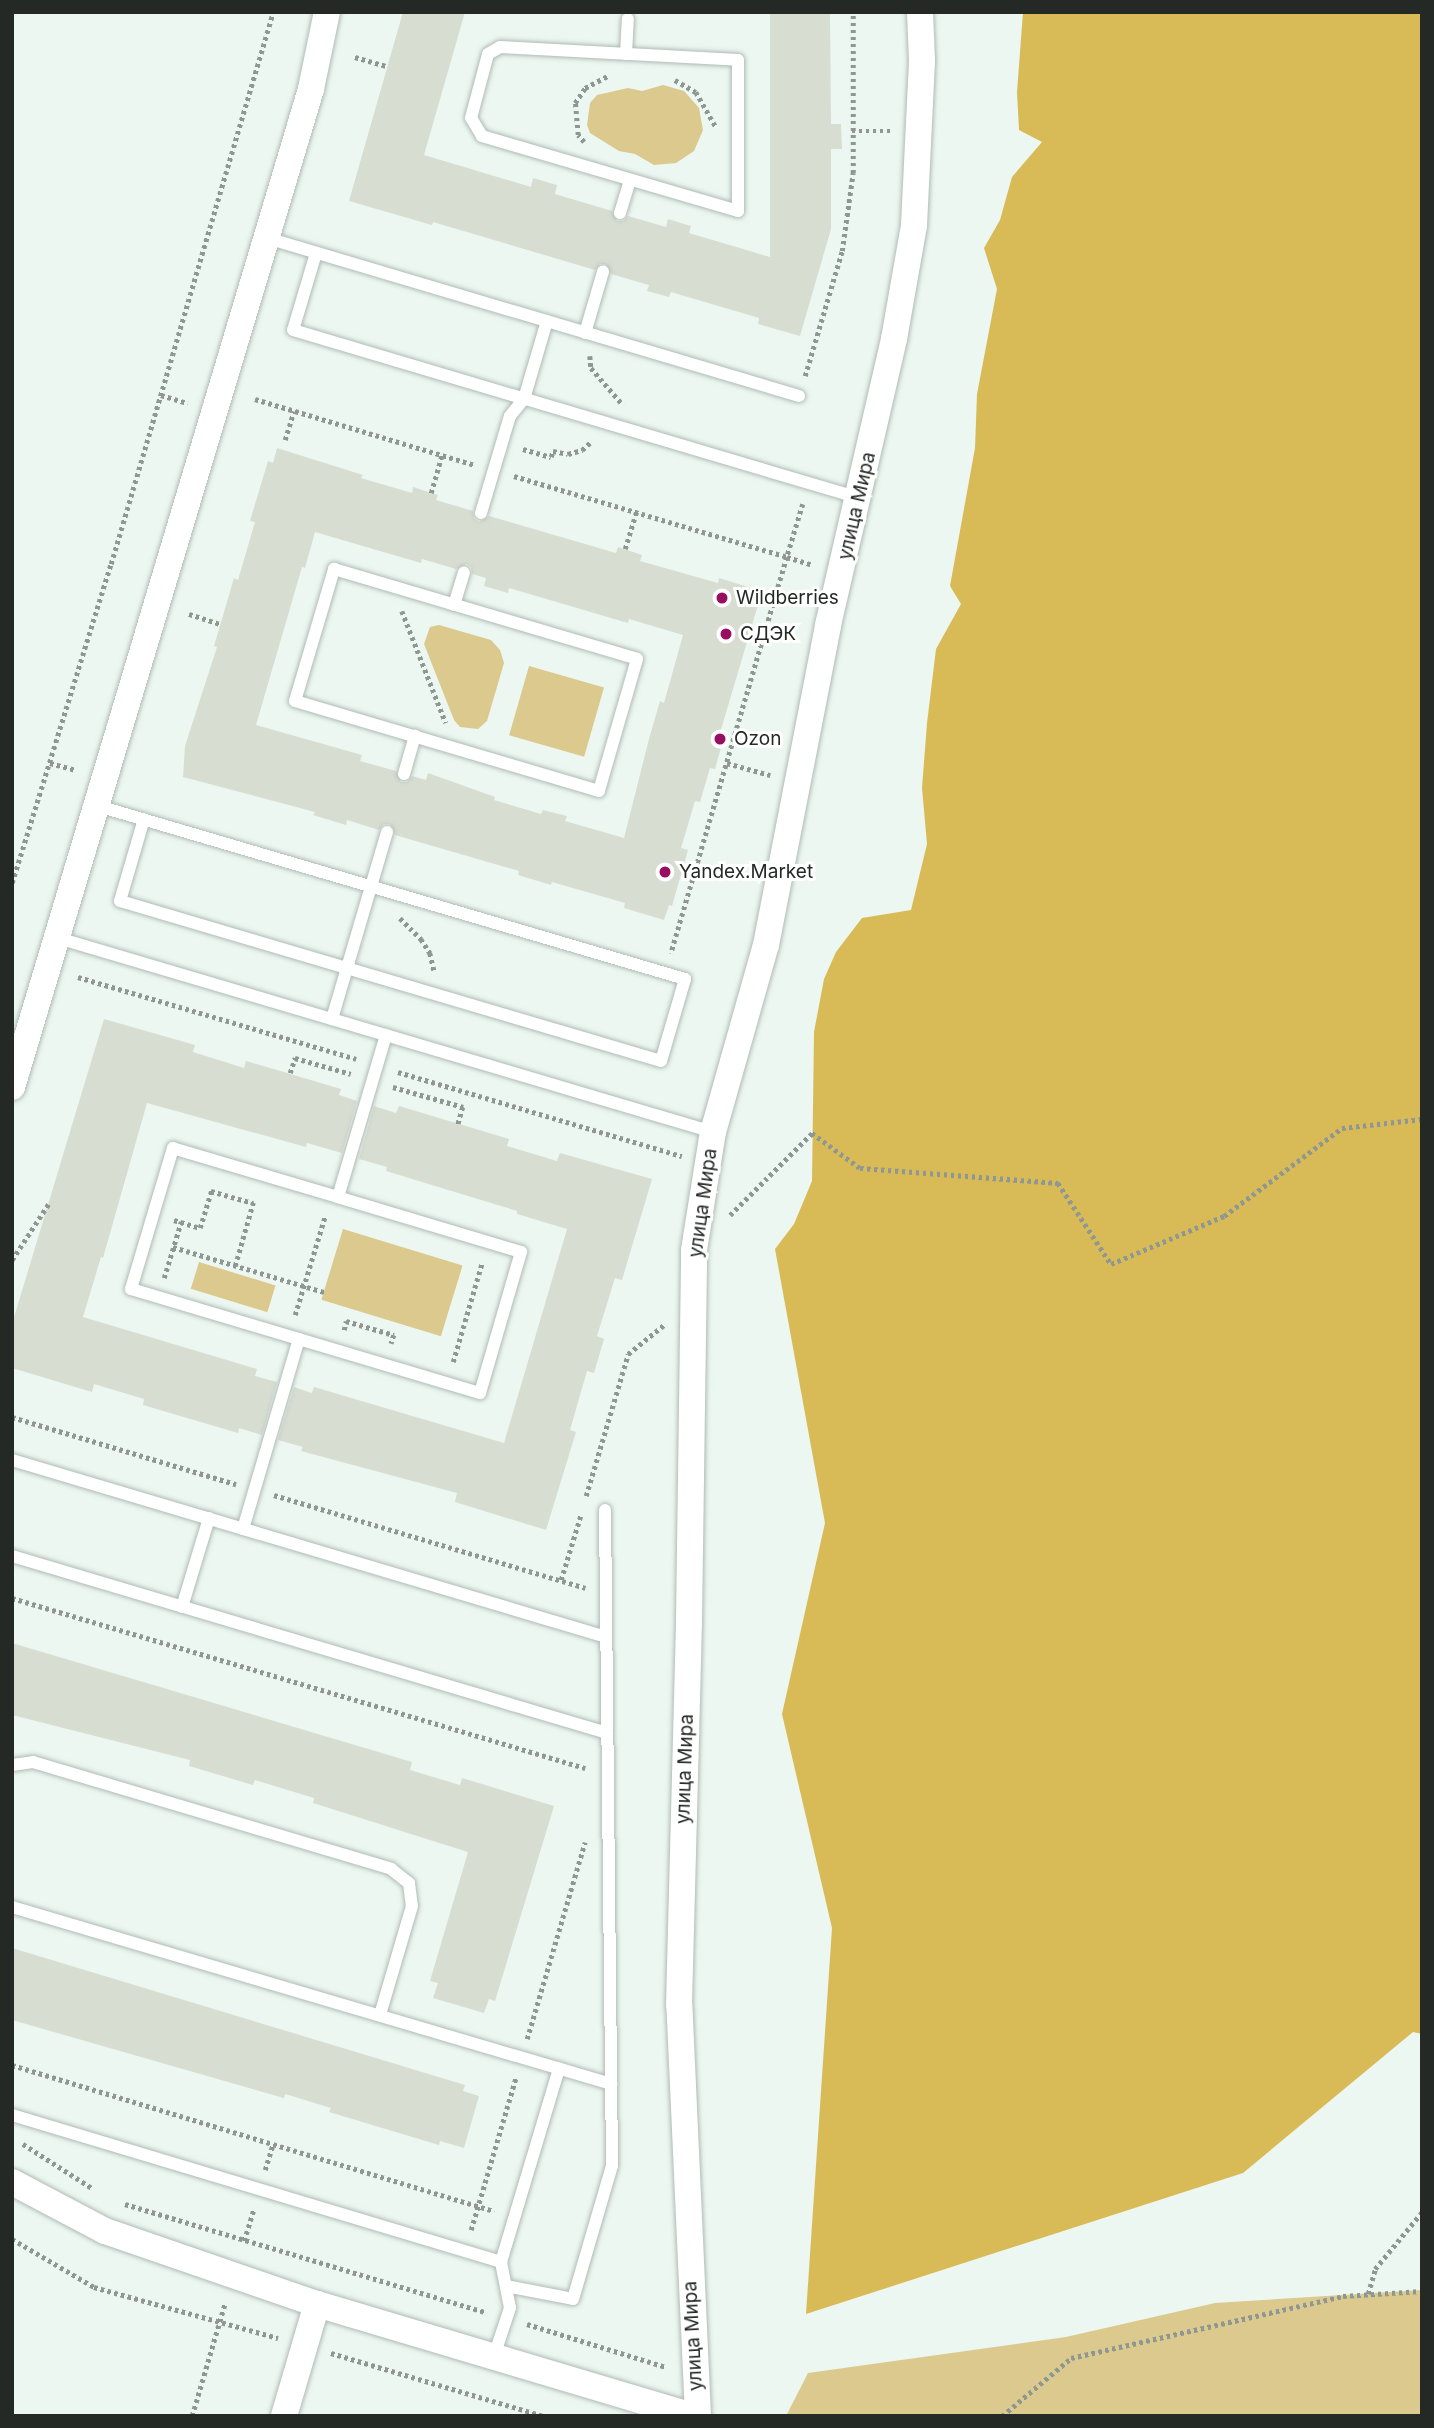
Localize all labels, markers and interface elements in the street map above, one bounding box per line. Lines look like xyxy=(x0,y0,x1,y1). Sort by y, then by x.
street label: улица Мира xyxy=(833,450,881,562)
place label: Wildberries xyxy=(736,587,839,609)
marker: Wildberries xyxy=(714,590,730,606)
place label: СДЭК xyxy=(740,623,796,645)
marker: СДЭК xyxy=(718,626,734,642)
place label: Ozon xyxy=(734,728,781,750)
marker: Ozon xyxy=(712,731,728,747)
place label: Yandex.Market xyxy=(679,861,813,883)
marker: Yandex.Market xyxy=(657,864,673,880)
street label: улица Мира xyxy=(684,1147,722,1259)
street label: улица Мира xyxy=(672,1714,698,1824)
street label: улица Мира xyxy=(679,2280,707,2392)

